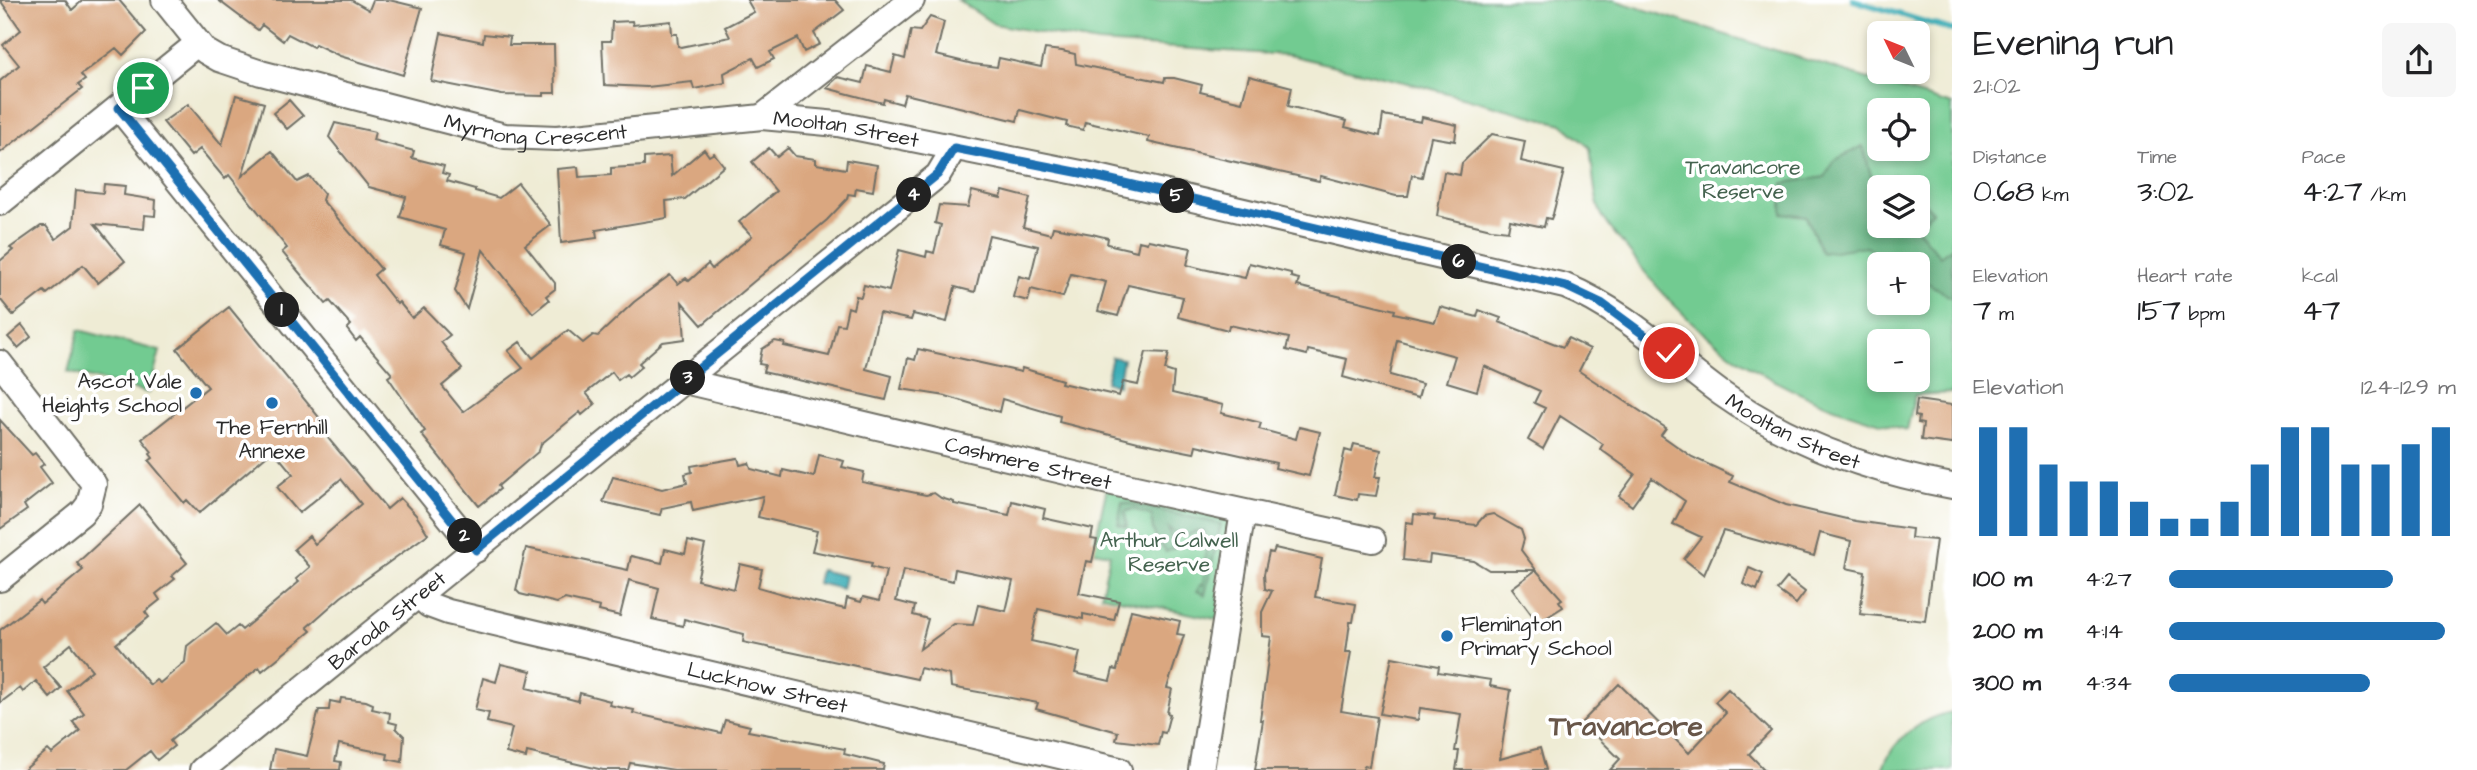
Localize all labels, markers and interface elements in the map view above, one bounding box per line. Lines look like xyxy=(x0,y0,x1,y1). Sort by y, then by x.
text: Evening run xyxy=(1973,18,2174,70)
north arrow xyxy=(1867,21,1930,84)
map controls xyxy=(1867,21,1930,392)
button: share xyxy=(2382,23,2456,97)
pin xyxy=(113,58,173,118)
icon: arrive xyxy=(124,69,162,107)
text: 21:02 xyxy=(1973,70,2021,102)
button: locate xyxy=(1867,98,1930,161)
street label: Mooltan Street xyxy=(772,104,922,155)
street label: Myrnong Crescent xyxy=(441,106,629,153)
text: Distance xyxy=(1973,144,2047,171)
text: Time xyxy=(2137,144,2177,171)
text: Pace xyxy=(2302,144,2346,171)
park label: Travancore Reserve xyxy=(1685,153,1801,206)
text: 0.68 xyxy=(1973,171,2034,213)
text: 3:02 xyxy=(2137,171,2194,213)
text: 4:27 xyxy=(2302,171,2363,213)
button: layers xyxy=(1867,175,1930,238)
pin: 4 xyxy=(897,178,932,212)
pin: 5 xyxy=(1160,178,1194,214)
text: 4 xyxy=(907,181,920,208)
text: 5 xyxy=(1170,182,1183,209)
text: km xyxy=(2034,182,2068,209)
text: /km xyxy=(2363,182,2405,209)
pin: 6 xyxy=(1442,244,1476,280)
text: 6 xyxy=(1453,248,1464,275)
button: + xyxy=(1867,252,1930,315)
text: Elevation xyxy=(1973,263,2048,290)
text: Heart rate xyxy=(2137,263,2233,290)
text: kcal xyxy=(2302,263,2338,290)
text: 7 xyxy=(1973,290,1991,332)
text: 157 xyxy=(2137,290,2181,332)
text: 47 xyxy=(2302,290,2341,332)
pin: 1 xyxy=(264,292,300,328)
text: 1 xyxy=(280,296,283,323)
text: m xyxy=(1991,301,2014,328)
text: bpm xyxy=(2181,301,2225,328)
pin xyxy=(1639,323,1699,383)
button: − xyxy=(1867,329,1930,392)
icon: check xyxy=(1650,334,1688,372)
pin: 3 xyxy=(670,360,706,396)
text: 3 xyxy=(683,364,692,391)
place label: Ascot Vale Heights School xyxy=(42,367,182,422)
text: Elevation xyxy=(1973,371,2064,403)
text: 124–129 m xyxy=(2361,371,2456,403)
marker: Ascot Vale Heights School xyxy=(188,385,204,401)
street label: Mooltan Street xyxy=(1720,386,1865,477)
marker: The Fernhill Annexe xyxy=(264,395,280,411)
place label: The Fernhill Annexe xyxy=(216,413,328,466)
street label: Cashmere Street xyxy=(942,429,1115,497)
pin: 2 xyxy=(448,518,482,554)
text: 2 xyxy=(459,522,470,549)
park label: Arthur Calwell Reserve xyxy=(1100,526,1238,579)
text: 100 m xyxy=(1973,563,2032,595)
text: 4:27 xyxy=(2085,563,2132,595)
street label: Baroda Street xyxy=(322,564,452,677)
place label: Flemington Primary School xyxy=(1461,610,1612,665)
text: 200 m xyxy=(1973,615,2042,647)
text: 4:14 xyxy=(2085,615,2123,647)
marker: Flemington Primary School xyxy=(1439,628,1455,644)
street label: Lucknow Street xyxy=(684,654,851,720)
text: 300 m xyxy=(1973,667,2041,699)
text: 4:34 xyxy=(2085,667,2132,699)
district label: Travancore xyxy=(1548,707,1703,746)

